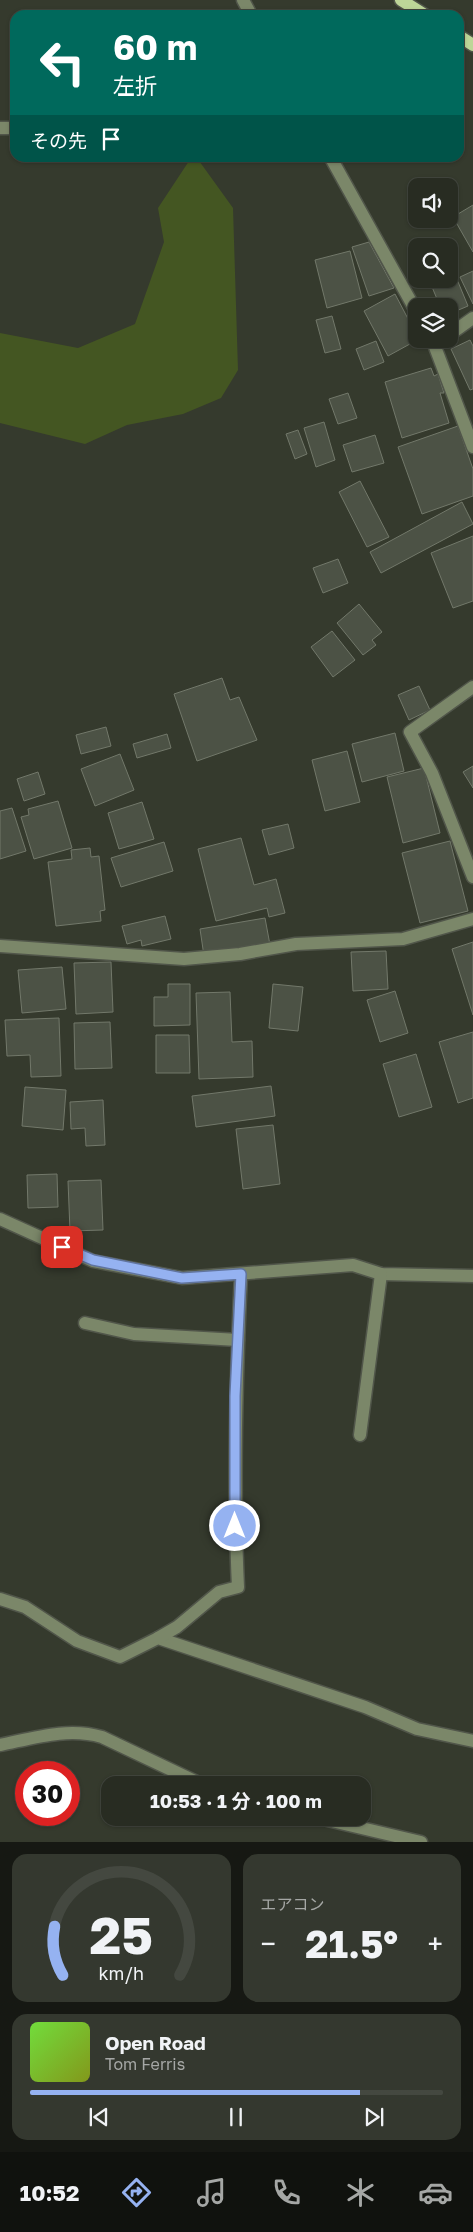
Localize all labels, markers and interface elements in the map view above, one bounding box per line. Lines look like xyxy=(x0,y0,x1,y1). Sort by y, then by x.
text: 60 m xyxy=(113,26,197,68)
icon: left xyxy=(30,30,95,95)
text: 左折 xyxy=(113,72,157,99)
icon: arrive xyxy=(97,125,125,153)
text: その先 xyxy=(30,129,87,152)
map controls xyxy=(408,178,458,348)
button: sound xyxy=(408,178,458,228)
button: search xyxy=(408,238,458,288)
button: layers xyxy=(408,298,458,348)
pin xyxy=(41,1226,83,1268)
icon: arrive xyxy=(48,1233,76,1261)
position arrow xyxy=(208,1499,260,1551)
speed limit sign: 30 xyxy=(15,1761,80,1826)
text: 10:53 · 1 分 · 100 m xyxy=(150,1789,322,1812)
text: エアコン xyxy=(261,1894,325,1914)
text: 25 xyxy=(90,1903,153,1965)
text: 21.5° xyxy=(305,1921,398,1966)
text: − xyxy=(261,1927,276,1960)
text: + xyxy=(428,1927,443,1960)
text: km/h xyxy=(99,1962,144,1984)
text: Open Road xyxy=(105,2031,206,2054)
text: Tom Ferris xyxy=(105,2054,185,2074)
icon: previous xyxy=(85,2103,113,2131)
icon: pause xyxy=(222,2103,250,2131)
icon: next xyxy=(360,2103,388,2131)
icon: directions xyxy=(119,2175,154,2210)
icon: music xyxy=(194,2175,229,2210)
icon: phone xyxy=(269,2175,304,2210)
icon: climate xyxy=(343,2175,378,2210)
icon: car xyxy=(418,2175,453,2210)
text: 10:52 xyxy=(20,2179,79,2206)

